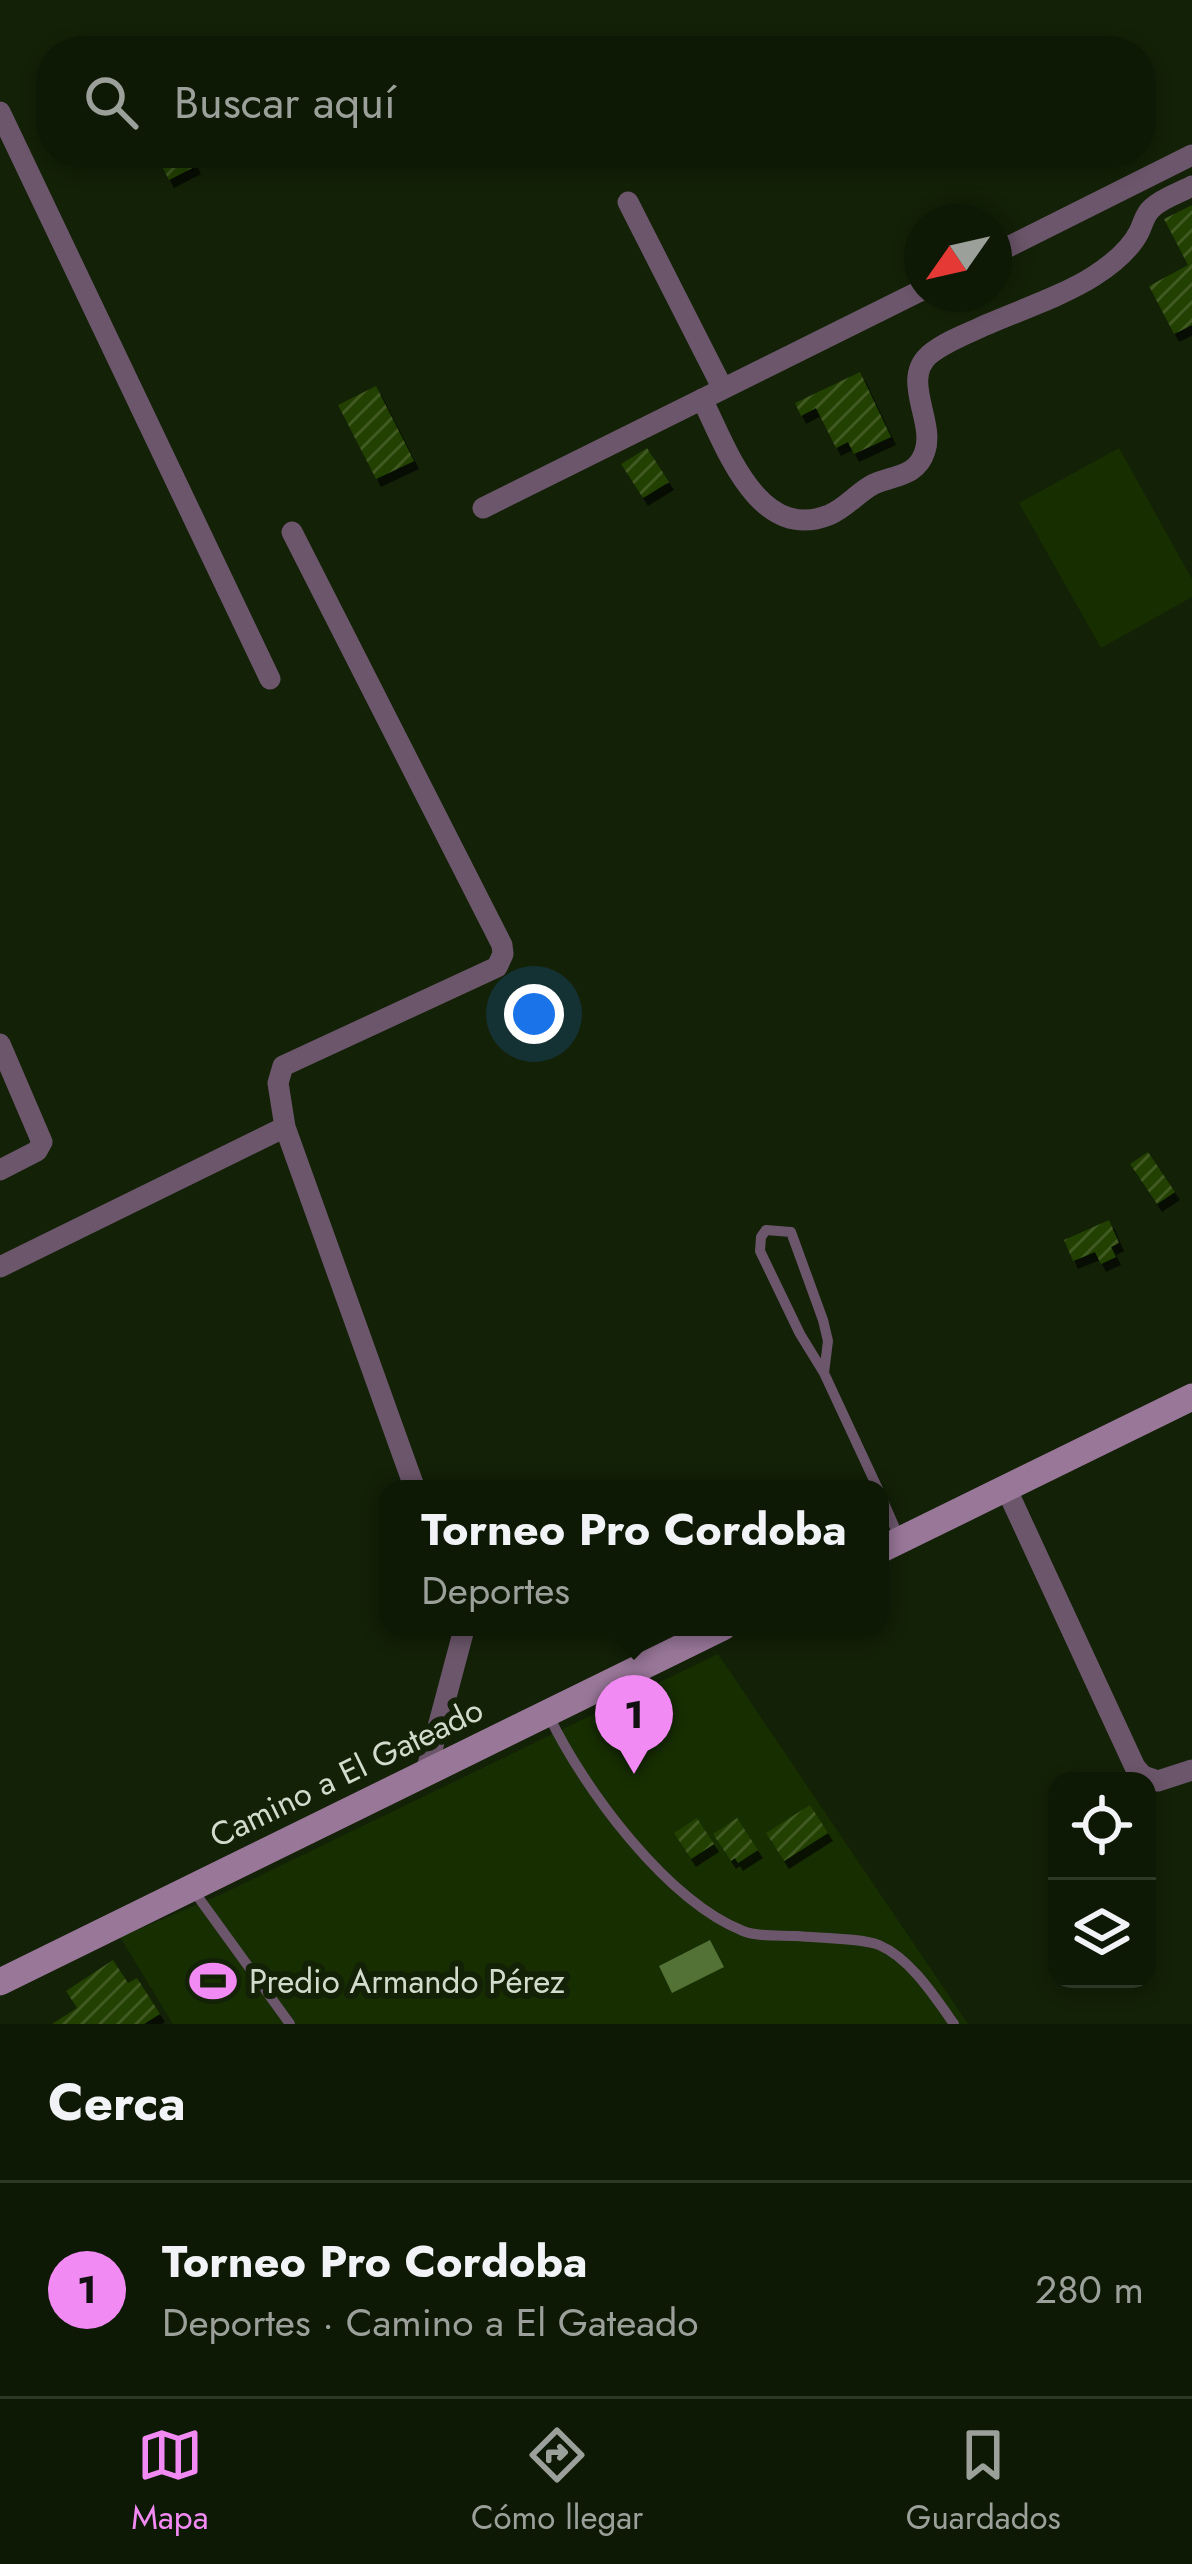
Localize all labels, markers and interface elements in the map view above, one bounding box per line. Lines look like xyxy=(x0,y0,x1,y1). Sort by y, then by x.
search box xyxy=(36,36,1156,168)
icon: search xyxy=(78,69,144,135)
text: Buscar aquí xyxy=(174,70,396,135)
north arrow xyxy=(904,204,1012,312)
your location xyxy=(504,984,564,1044)
popup xyxy=(379,1480,889,1636)
text: Torneo Pro Cordoba xyxy=(421,1497,847,1562)
text: Deportes xyxy=(421,1562,570,1619)
pin: 1 xyxy=(595,1675,673,1774)
street label: Camino a El Gateado xyxy=(202,1686,491,1859)
map controls xyxy=(1048,1772,1156,1988)
button: locate xyxy=(1048,1772,1156,1880)
button: layers xyxy=(1048,1880,1156,1988)
sports icon: Predio Armando Pérez xyxy=(188,1956,238,2006)
place label: Predio Armando Pérez xyxy=(249,1958,565,2005)
text: Cerca xyxy=(48,2065,186,2139)
text: Torneo Pro Cordoba xyxy=(162,2229,587,2294)
text: 1 xyxy=(77,2261,97,2318)
text: 280 m xyxy=(1035,2261,1144,2318)
text: Deportes · Camino a El Gateado xyxy=(162,2294,699,2351)
tab: Mapa xyxy=(131,2422,209,2541)
tab: Cómo llegar xyxy=(471,2422,643,2541)
tab: Guardados xyxy=(906,2422,1061,2541)

